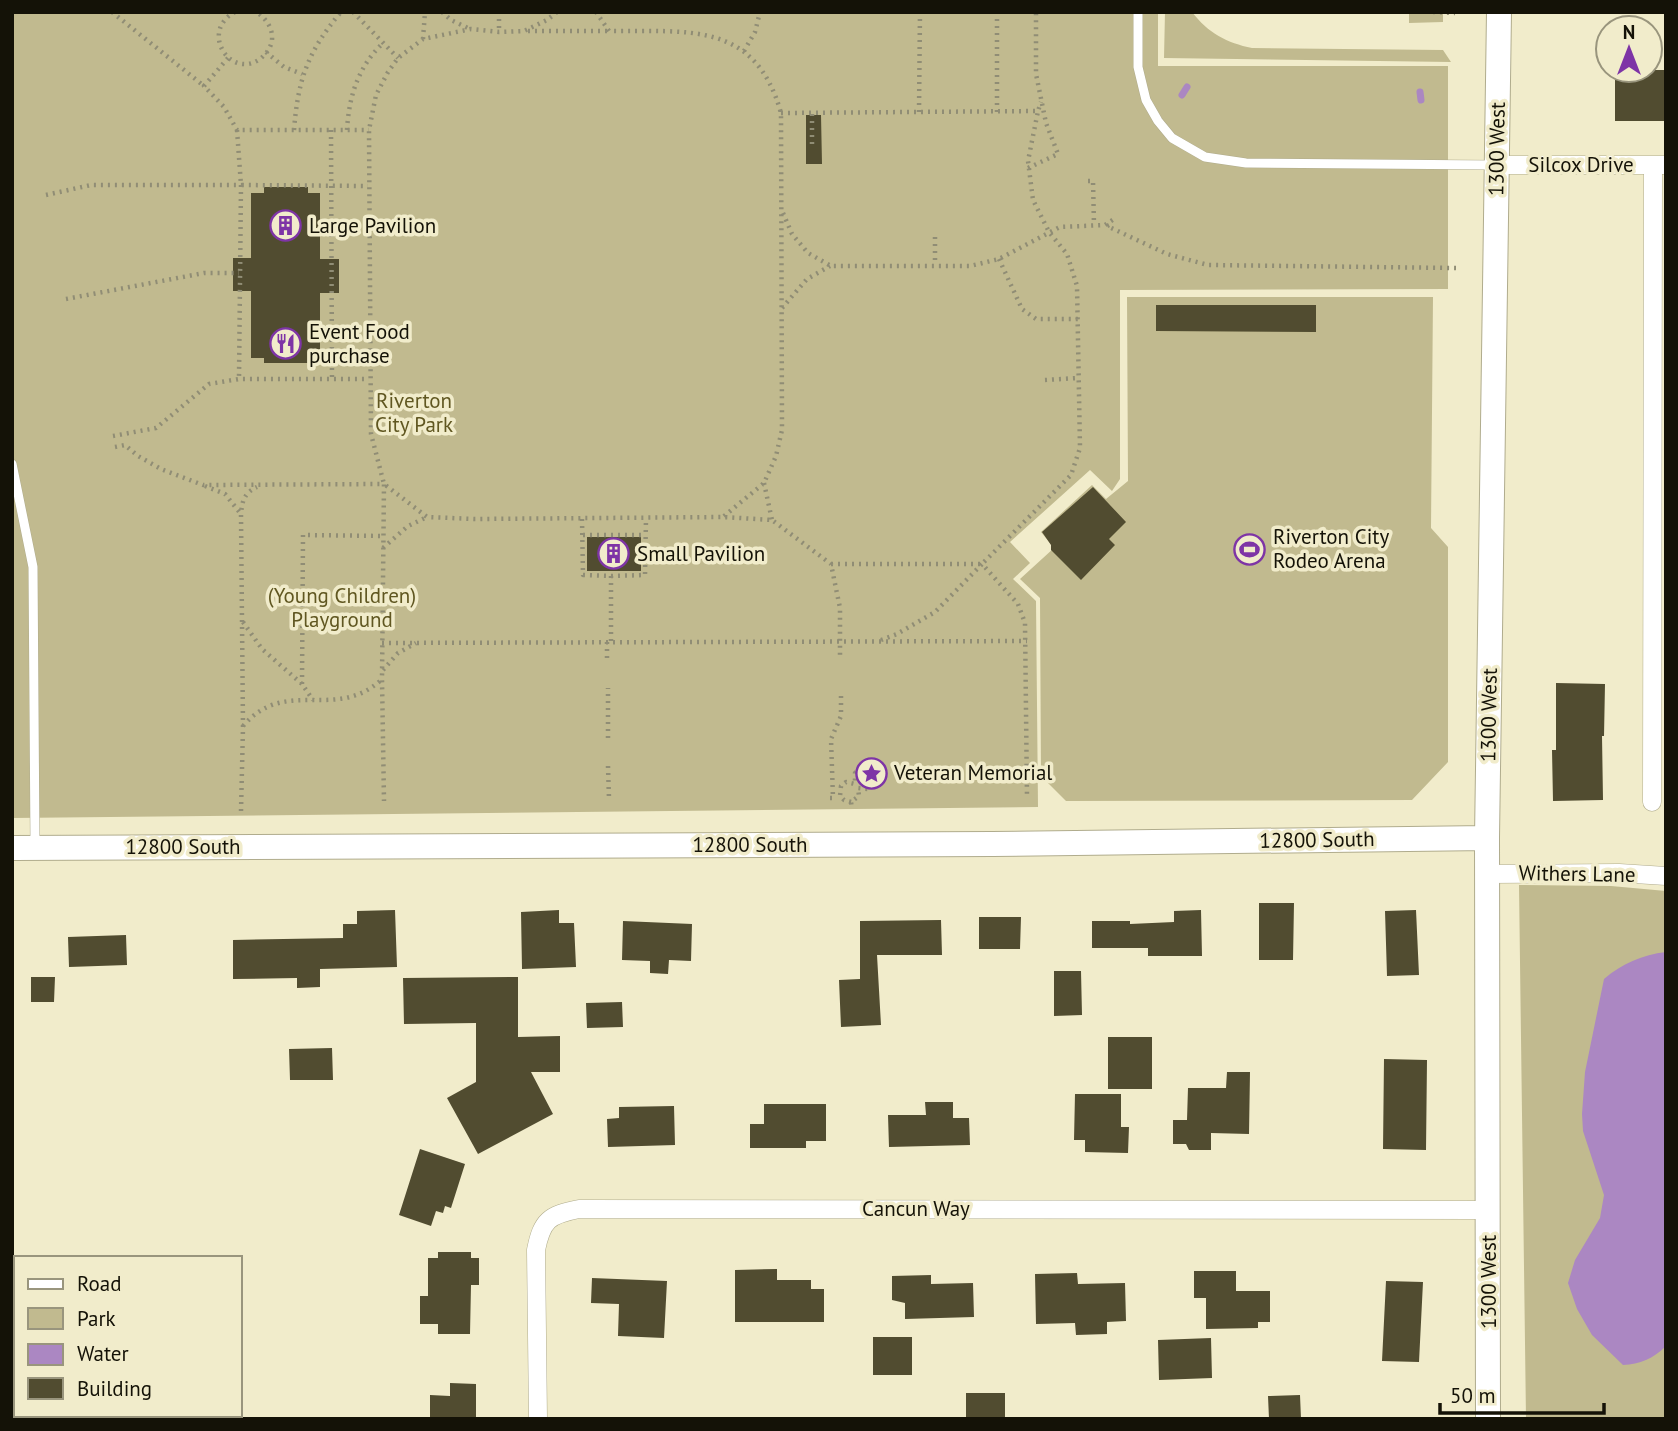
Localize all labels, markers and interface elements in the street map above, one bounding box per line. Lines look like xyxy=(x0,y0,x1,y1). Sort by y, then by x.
north arrow xyxy=(1594,14,1664,84)
text: N xyxy=(1623,20,1635,44)
street label: 1300 West xyxy=(1482,102,1511,196)
street label: Silcox Drive xyxy=(1528,151,1634,178)
building icon: Large Pavilion xyxy=(269,209,303,243)
place label: Large Pavilion xyxy=(309,212,436,239)
place label: Event Food purchase xyxy=(309,318,410,369)
restaurant icon: Event Food purchase xyxy=(269,327,303,361)
park label: Riverton City Park xyxy=(375,387,453,438)
place label: Riverton City Rodeo Arena xyxy=(1273,523,1389,574)
sports icon: Riverton City Rodeo Arena xyxy=(1233,532,1267,566)
building icon: Small Pavilion xyxy=(597,537,631,571)
place label: Small Pavilion xyxy=(637,540,765,567)
park label: (Young Children) Playground xyxy=(268,582,416,633)
street label: 1300 West xyxy=(1474,668,1503,762)
place icon: Veteran Memorial xyxy=(854,756,888,790)
place label: Veteran Memorial xyxy=(893,759,1053,786)
street label: 12800 South xyxy=(1259,825,1375,854)
street label: 12800 South xyxy=(692,831,808,858)
street label: 12800 South xyxy=(125,833,241,860)
street label: Withers Lane xyxy=(1518,859,1636,888)
street label: Cancun Way xyxy=(862,1195,970,1222)
street label: 1300 West xyxy=(1475,1235,1502,1329)
legend xyxy=(14,1256,242,1417)
text: Road xyxy=(77,1270,121,1297)
text: Park xyxy=(77,1305,116,1332)
text: Water xyxy=(77,1340,129,1367)
scale bar xyxy=(1440,1372,1604,1416)
text: Building xyxy=(77,1375,152,1402)
text: 50 m xyxy=(1450,1382,1496,1409)

